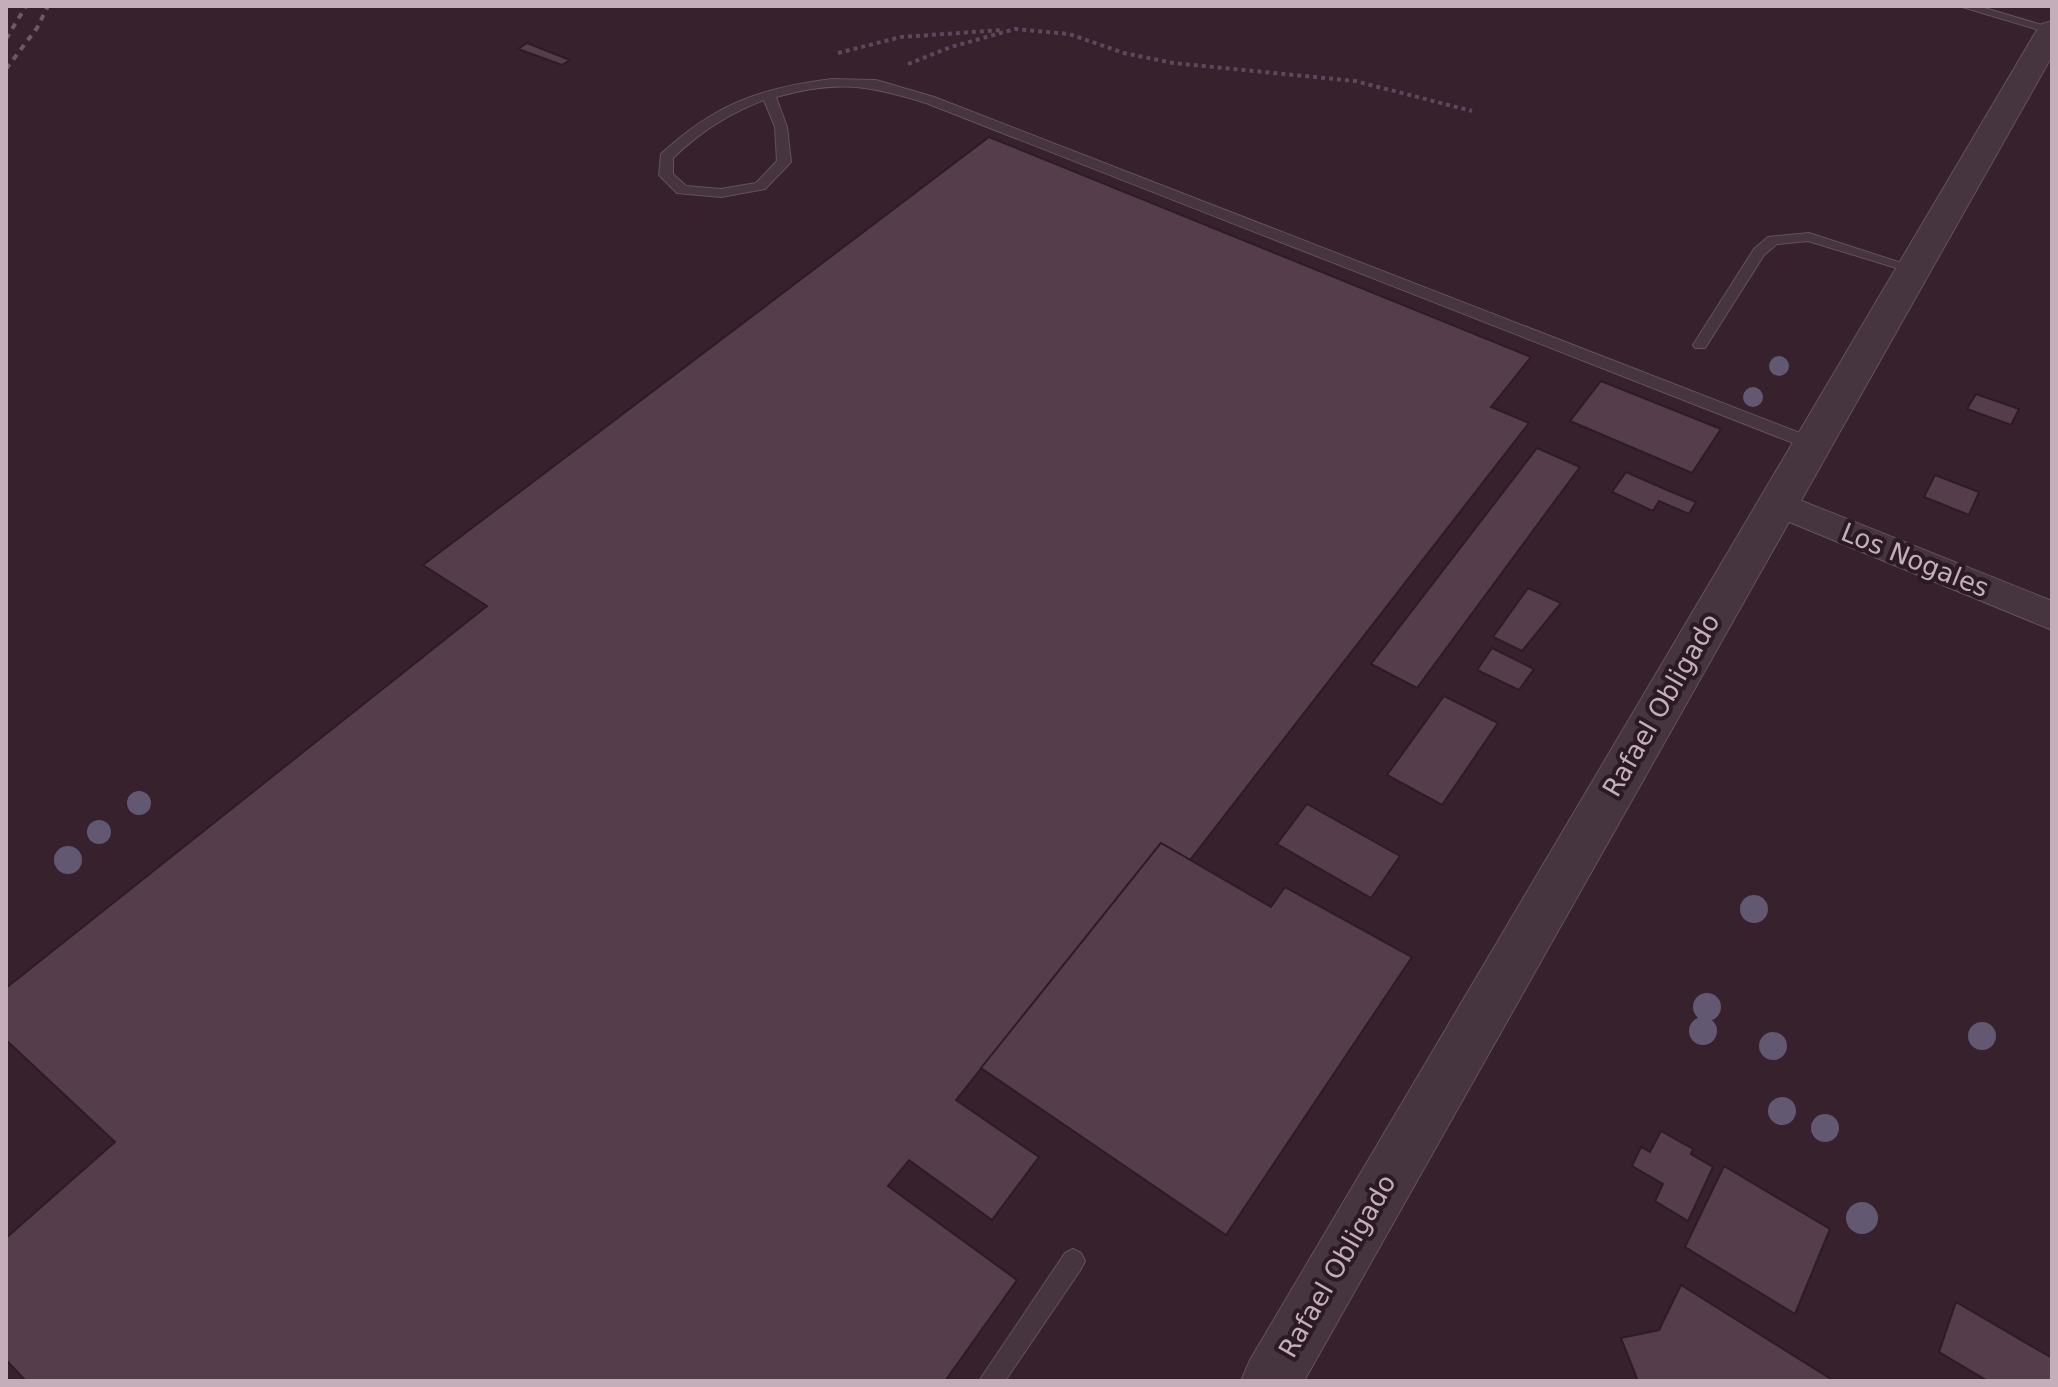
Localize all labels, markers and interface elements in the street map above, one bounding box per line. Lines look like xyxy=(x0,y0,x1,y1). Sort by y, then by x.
street label: Los Nogales xyxy=(1837,517,1993,603)
street label: Rafael Obligado xyxy=(1596,608,1726,802)
street label: Rafael Obligado xyxy=(1272,1169,1402,1363)

